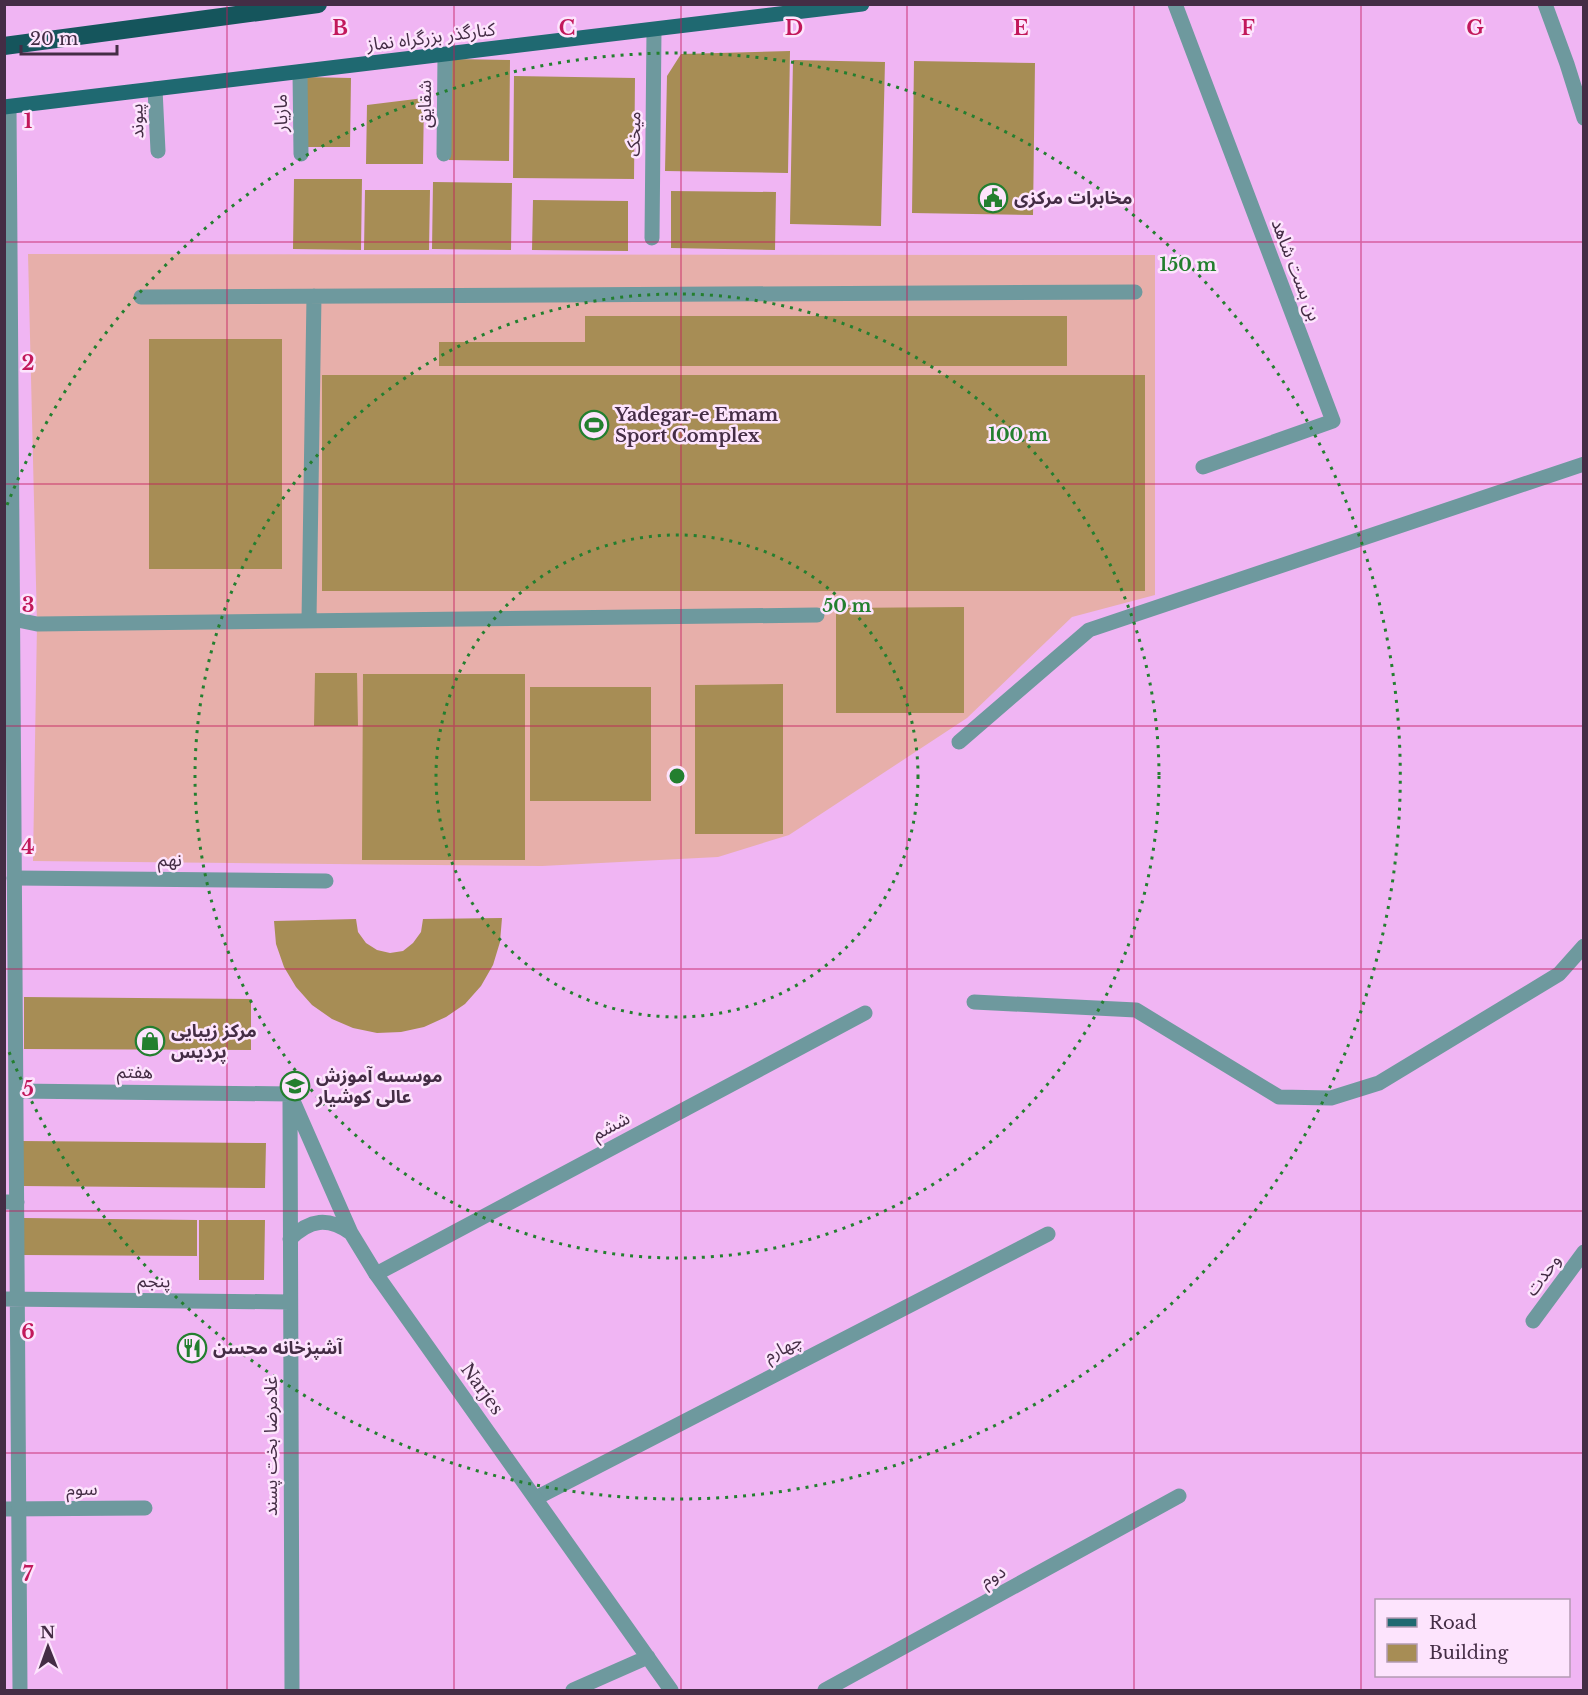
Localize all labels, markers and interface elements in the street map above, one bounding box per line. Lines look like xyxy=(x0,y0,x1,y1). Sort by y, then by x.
text: B xyxy=(332,16,348,40)
text: C xyxy=(559,16,575,40)
text: D xyxy=(785,16,803,40)
text: E xyxy=(1013,16,1029,40)
text: F xyxy=(1241,16,1255,40)
text: G xyxy=(1466,16,1484,40)
scale bar xyxy=(21,18,117,56)
street label: کنارگذر بزرگراه نماز xyxy=(365,18,497,56)
text: 20 m xyxy=(30,28,78,50)
street label: شقایق xyxy=(414,80,436,128)
street label: مازیار xyxy=(270,94,292,133)
street label: پیوند xyxy=(125,103,149,139)
text: 1 xyxy=(24,109,33,133)
street label: میخک xyxy=(623,111,645,157)
public building icon: مخابرات مرکزی xyxy=(977,182,1009,214)
place label: مخابرات مرکزی xyxy=(1014,187,1132,209)
street label: بن بست شاهد xyxy=(1266,216,1326,324)
text: 150 m xyxy=(1160,254,1217,276)
text: 2 xyxy=(21,351,35,375)
place label: Yadegar-e Emam Sport Complex xyxy=(614,404,778,447)
sports icon: Yadegar-e Emam Sport Complex xyxy=(578,409,610,441)
text: 100 m xyxy=(988,424,1048,446)
text: 3 xyxy=(22,593,34,617)
text: 50 m xyxy=(823,595,872,617)
centre of rings xyxy=(667,766,687,786)
text: 4 xyxy=(21,835,35,859)
street label: نهم xyxy=(158,849,182,873)
place label: مرکز زیبایی پردیس xyxy=(171,1020,257,1064)
shop icon: مرکز زیبایی پردیس xyxy=(134,1025,166,1057)
street label: هفتم xyxy=(117,1061,153,1085)
place label: موسسه آموزش عالی کوشیار xyxy=(315,1065,442,1108)
school or university icon: موسسه آموزش عالی کوشیار xyxy=(279,1070,311,1102)
text: 5 xyxy=(22,1077,34,1101)
street label: ششم xyxy=(588,1107,635,1147)
street label: وحدت xyxy=(1521,1250,1565,1300)
street label: پنجم xyxy=(137,1270,171,1294)
text: 6 xyxy=(21,1320,35,1344)
street label: چهارم xyxy=(760,1329,807,1369)
restaurant icon: آشپزخانه محسن xyxy=(176,1332,208,1364)
place label: آشپزخانه محسن xyxy=(213,1337,344,1360)
street label: Narjes xyxy=(456,1359,508,1419)
street label: غلامرضا بخت پسند xyxy=(260,1376,282,1516)
street label: سوم xyxy=(66,1478,98,1503)
street label: دوم xyxy=(977,1560,1011,1594)
text: 7 xyxy=(23,1562,34,1586)
legend xyxy=(1375,1599,1570,1677)
text: Road xyxy=(1429,1612,1477,1634)
north arrow xyxy=(18,1617,78,1677)
text: N xyxy=(40,1622,55,1642)
text: Building xyxy=(1429,1642,1508,1664)

